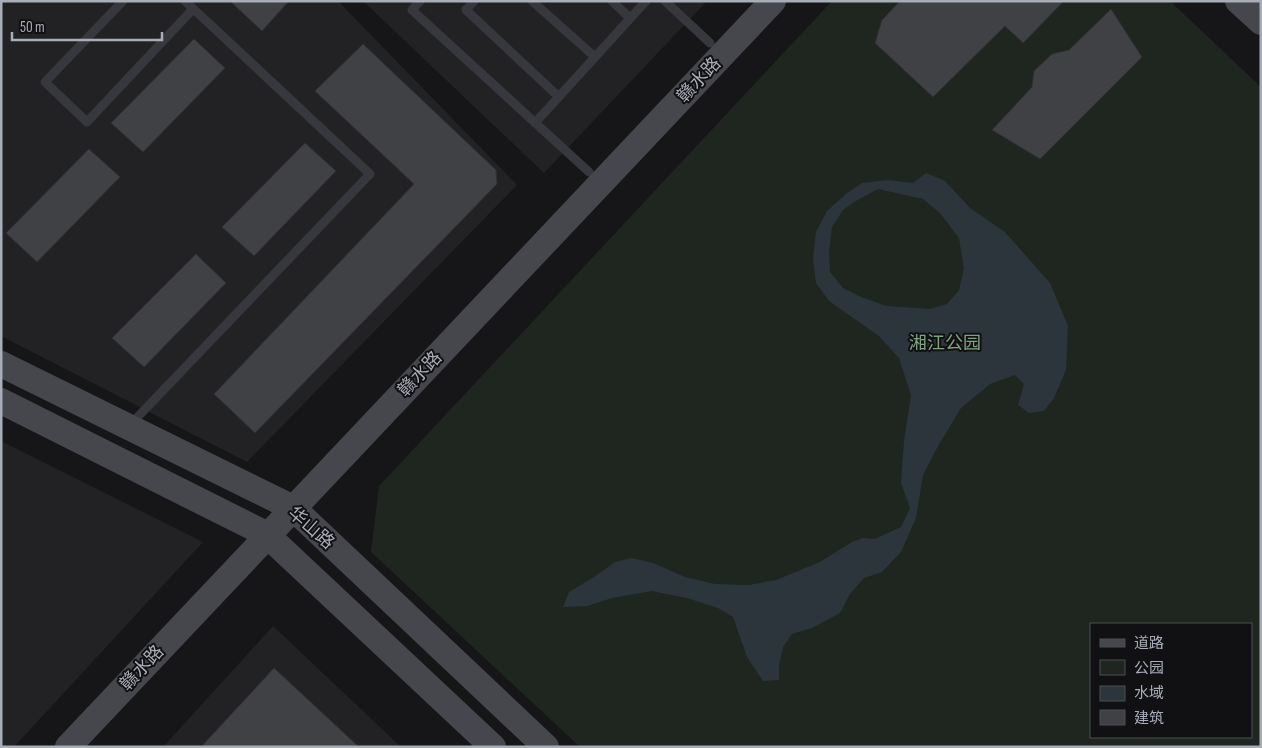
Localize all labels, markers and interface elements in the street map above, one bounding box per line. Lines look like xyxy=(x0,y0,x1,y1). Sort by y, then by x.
scale bar xyxy=(12,10,162,42)
text: 50 m xyxy=(20,18,45,37)
street label: 赣水路 xyxy=(673,53,725,107)
park label: 湘江公园 xyxy=(909,333,981,354)
street label: 赣水路 xyxy=(394,347,446,401)
street label: 华山路 xyxy=(284,502,338,554)
legend xyxy=(1090,623,1252,738)
text: 道路 xyxy=(1134,634,1164,653)
street label: 赣水路 xyxy=(116,641,168,695)
text: 公园 xyxy=(1134,659,1164,678)
text: 水域 xyxy=(1134,684,1164,703)
text: 建筑 xyxy=(1134,709,1164,728)

